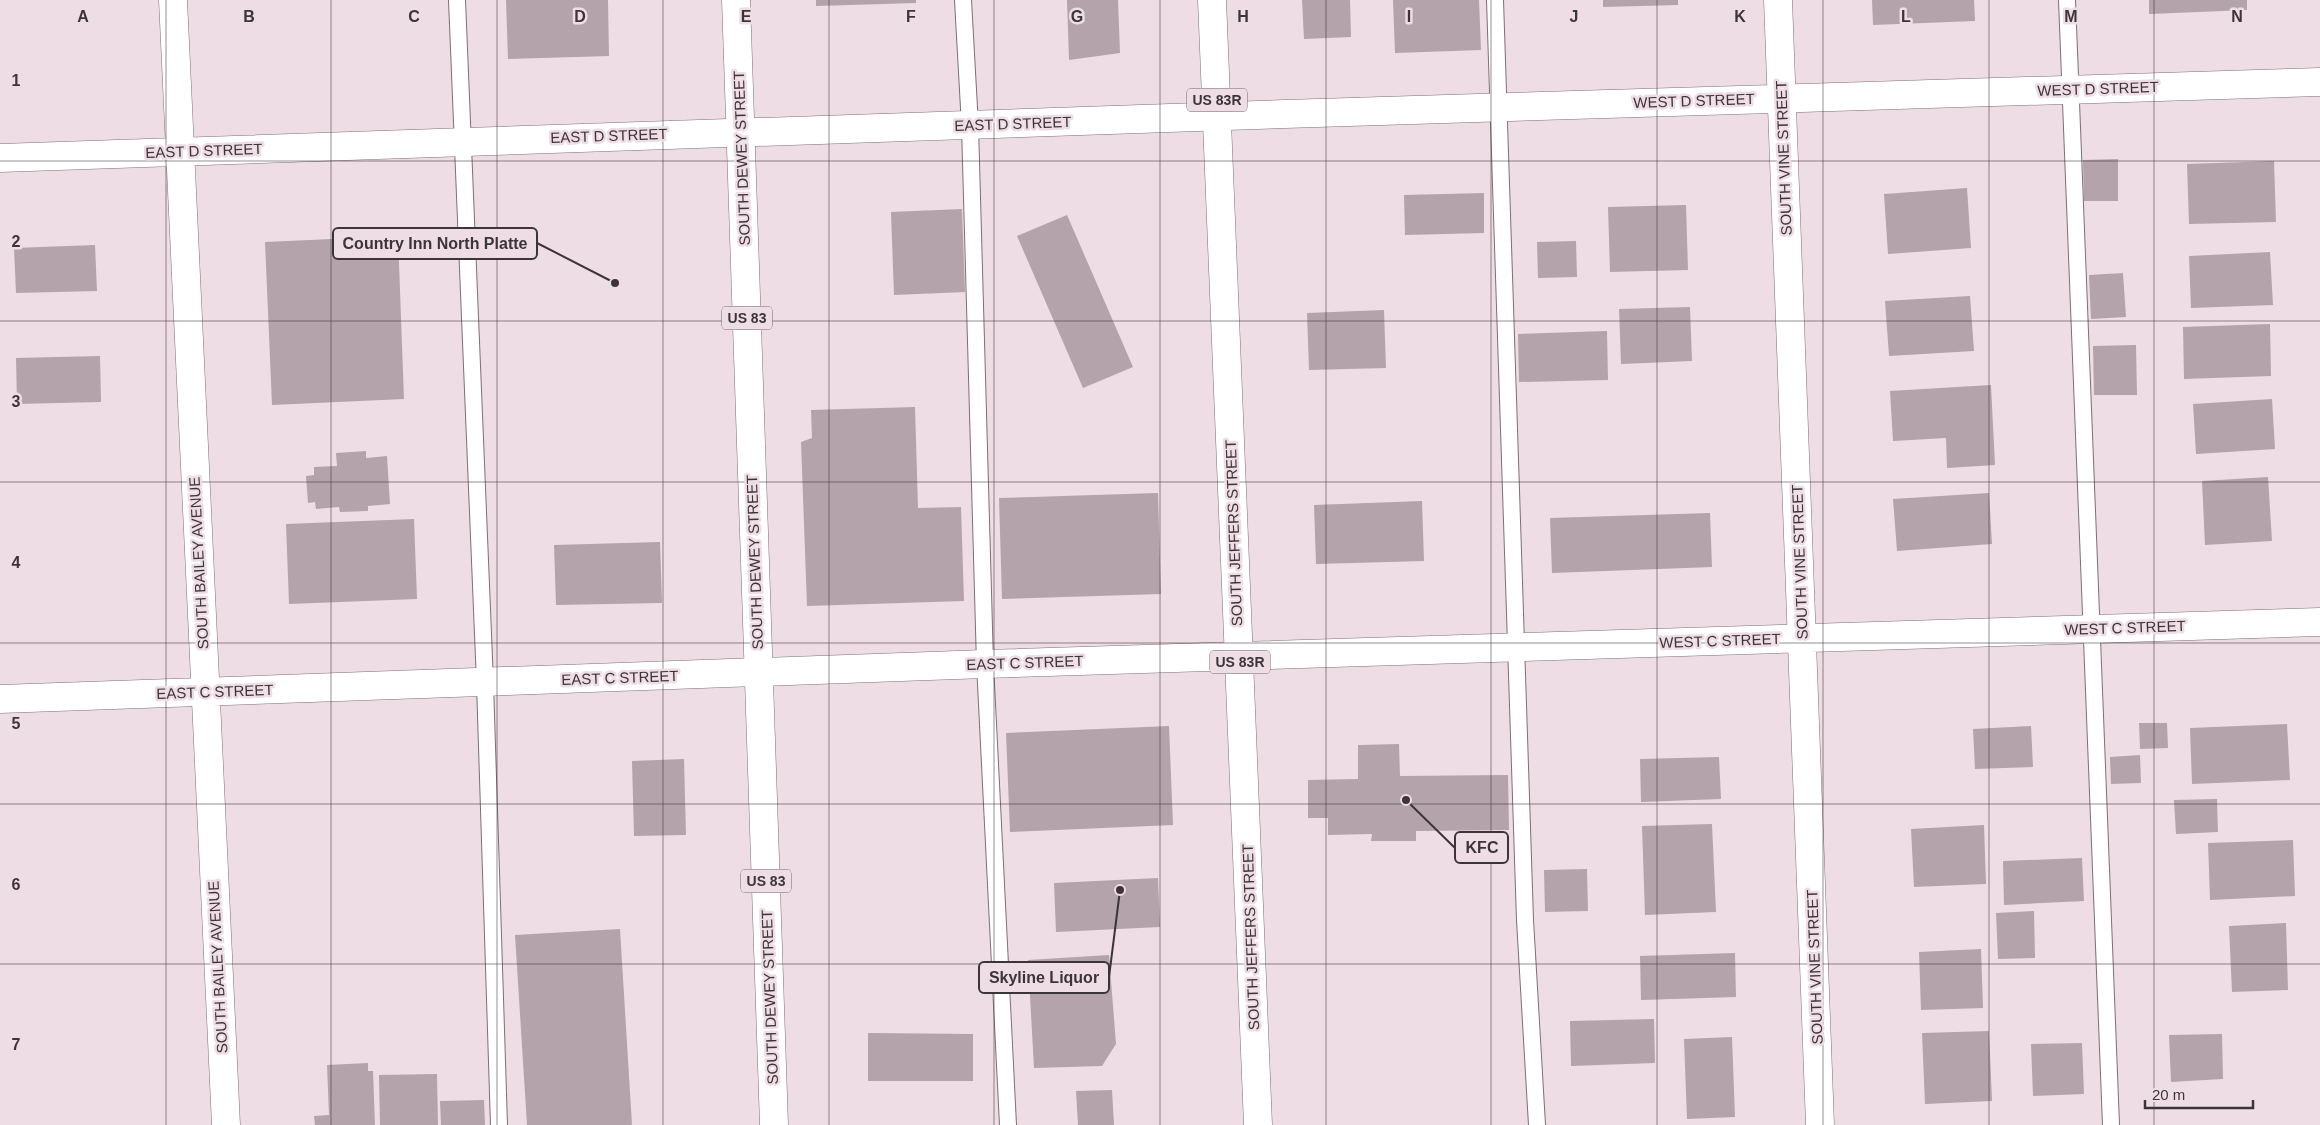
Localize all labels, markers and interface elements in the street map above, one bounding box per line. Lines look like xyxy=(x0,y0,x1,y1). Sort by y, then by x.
text: A xyxy=(77,8,89,25)
text: B xyxy=(243,8,255,25)
text: C xyxy=(408,8,420,25)
text: D xyxy=(574,8,586,25)
text: E xyxy=(741,8,752,25)
text: F xyxy=(906,8,916,25)
text: G xyxy=(1071,8,1083,25)
text: H xyxy=(1237,8,1249,25)
text: I xyxy=(1407,8,1411,25)
text: J xyxy=(1570,8,1578,25)
text: K xyxy=(1734,8,1746,25)
text: L xyxy=(1901,8,1911,25)
text: M xyxy=(2064,8,2078,25)
text: N xyxy=(2231,8,2243,25)
street label: SOUTH DEWEY STREET xyxy=(730,70,753,246)
text: 1 xyxy=(12,72,21,89)
street label: WEST D STREET xyxy=(2037,78,2159,99)
street label: SOUTH VINE STREET xyxy=(1772,80,1795,236)
road number: US 83R xyxy=(1187,88,1247,112)
street label: WEST D STREET xyxy=(1633,90,1755,111)
street label: EAST D STREET xyxy=(954,113,1072,134)
street label: EAST D STREET xyxy=(550,125,668,146)
street label: EAST D STREET xyxy=(145,140,263,161)
callout: Country Inn North Platte xyxy=(333,228,537,259)
text: 2 xyxy=(12,233,21,250)
text: Country Inn North Platte xyxy=(343,235,528,252)
road number: US 83 xyxy=(722,306,772,330)
text: 3 xyxy=(12,393,21,410)
street label: SOUTH JEFFERS STREET xyxy=(1222,439,1245,627)
street label: SOUTH DEWEY STREET xyxy=(743,474,766,650)
street label: SOUTH BAILEY AVENUE xyxy=(185,476,212,650)
street label: SOUTH VINE STREET xyxy=(1788,484,1811,640)
text: 4 xyxy=(12,554,21,571)
street label: WEST C STREET xyxy=(2064,617,2186,638)
street label: WEST C STREET xyxy=(1659,630,1781,651)
road number: US 83R xyxy=(1210,650,1270,674)
street label: EAST C STREET xyxy=(966,652,1084,673)
street label: EAST C STREET xyxy=(561,667,679,688)
street label: EAST C STREET xyxy=(156,681,274,702)
text: 5 xyxy=(12,715,21,732)
callout: KFC xyxy=(1455,832,1508,863)
text: KFC xyxy=(1466,839,1499,856)
street label: SOUTH JEFFERS STREET xyxy=(1239,843,1262,1031)
road number: US 83 xyxy=(741,869,791,892)
text: 6 xyxy=(12,876,21,893)
street label: SOUTH BAILEY AVENUE xyxy=(204,880,231,1054)
street label: SOUTH VINE STREET xyxy=(1803,889,1826,1045)
street label: SOUTH DEWEY STREET xyxy=(758,909,781,1085)
callout: Skyline Liquor xyxy=(979,962,1109,993)
text: Skyline Liquor xyxy=(989,969,1099,986)
text: 7 xyxy=(12,1036,21,1053)
scale bar xyxy=(2145,1078,2252,1110)
text: 20 m xyxy=(2152,1086,2185,1103)

